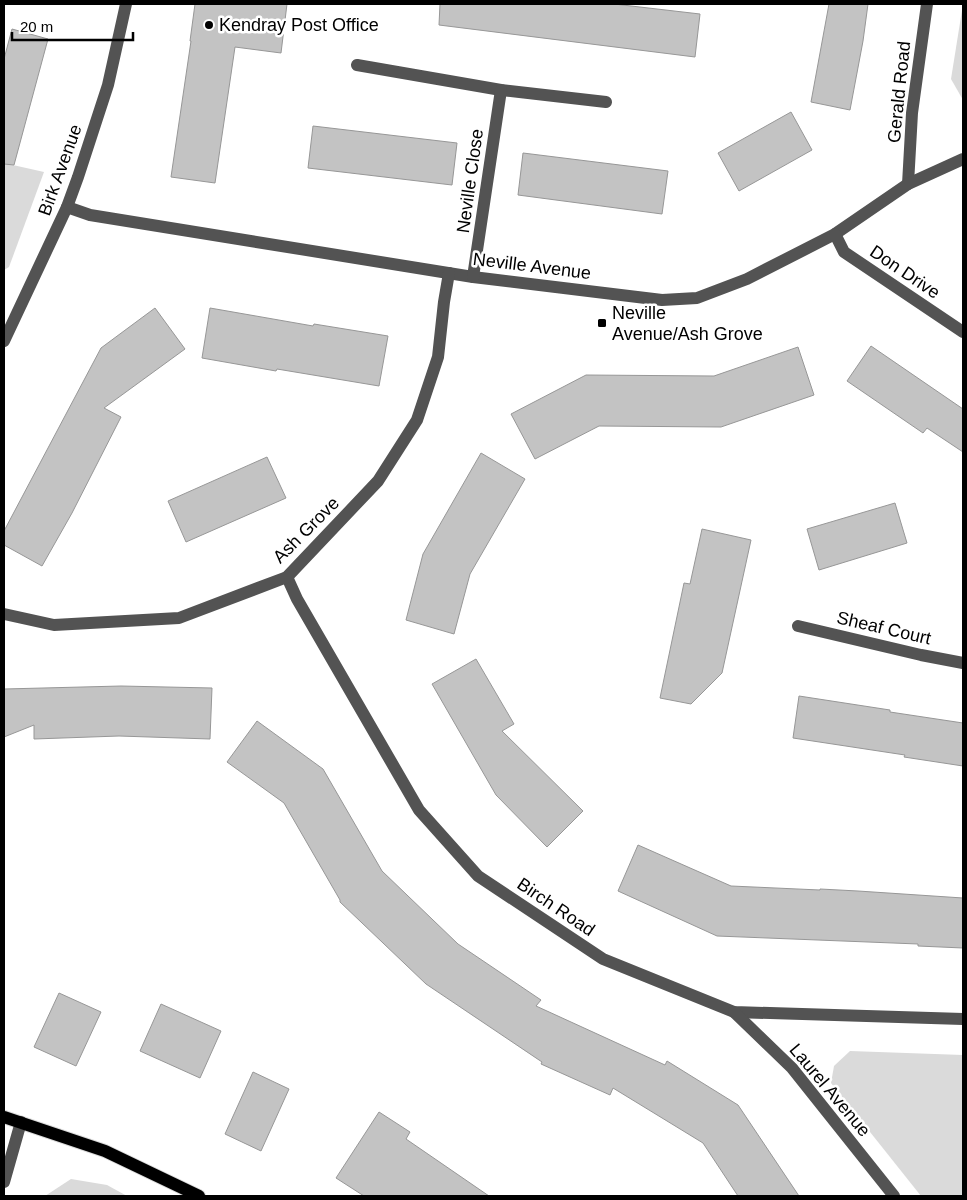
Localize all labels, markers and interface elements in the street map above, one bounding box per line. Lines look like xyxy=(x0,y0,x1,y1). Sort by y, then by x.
scale bar xyxy=(12,10,134,42)
place label: Kendray Post Office xyxy=(219,15,379,35)
text: 20 m xyxy=(20,18,53,35)
marker: Kendray Post Office xyxy=(203,19,215,31)
street label: Gerald Road xyxy=(884,40,914,144)
street label: Birk Avenue xyxy=(34,122,86,218)
street label: Neville Close xyxy=(453,128,487,234)
street label: Don Drive xyxy=(866,241,944,303)
street label: Neville Avenue xyxy=(472,249,592,283)
place label: Neville Avenue/Ash Grove xyxy=(612,303,763,344)
marker: Neville Avenue/Ash Grove xyxy=(596,317,608,329)
street label: Ash Grove xyxy=(269,493,343,567)
street label: Sheaf Court xyxy=(835,607,933,649)
street label: Birch Road xyxy=(513,874,599,940)
street label: Laurel Avenue xyxy=(785,1040,875,1140)

